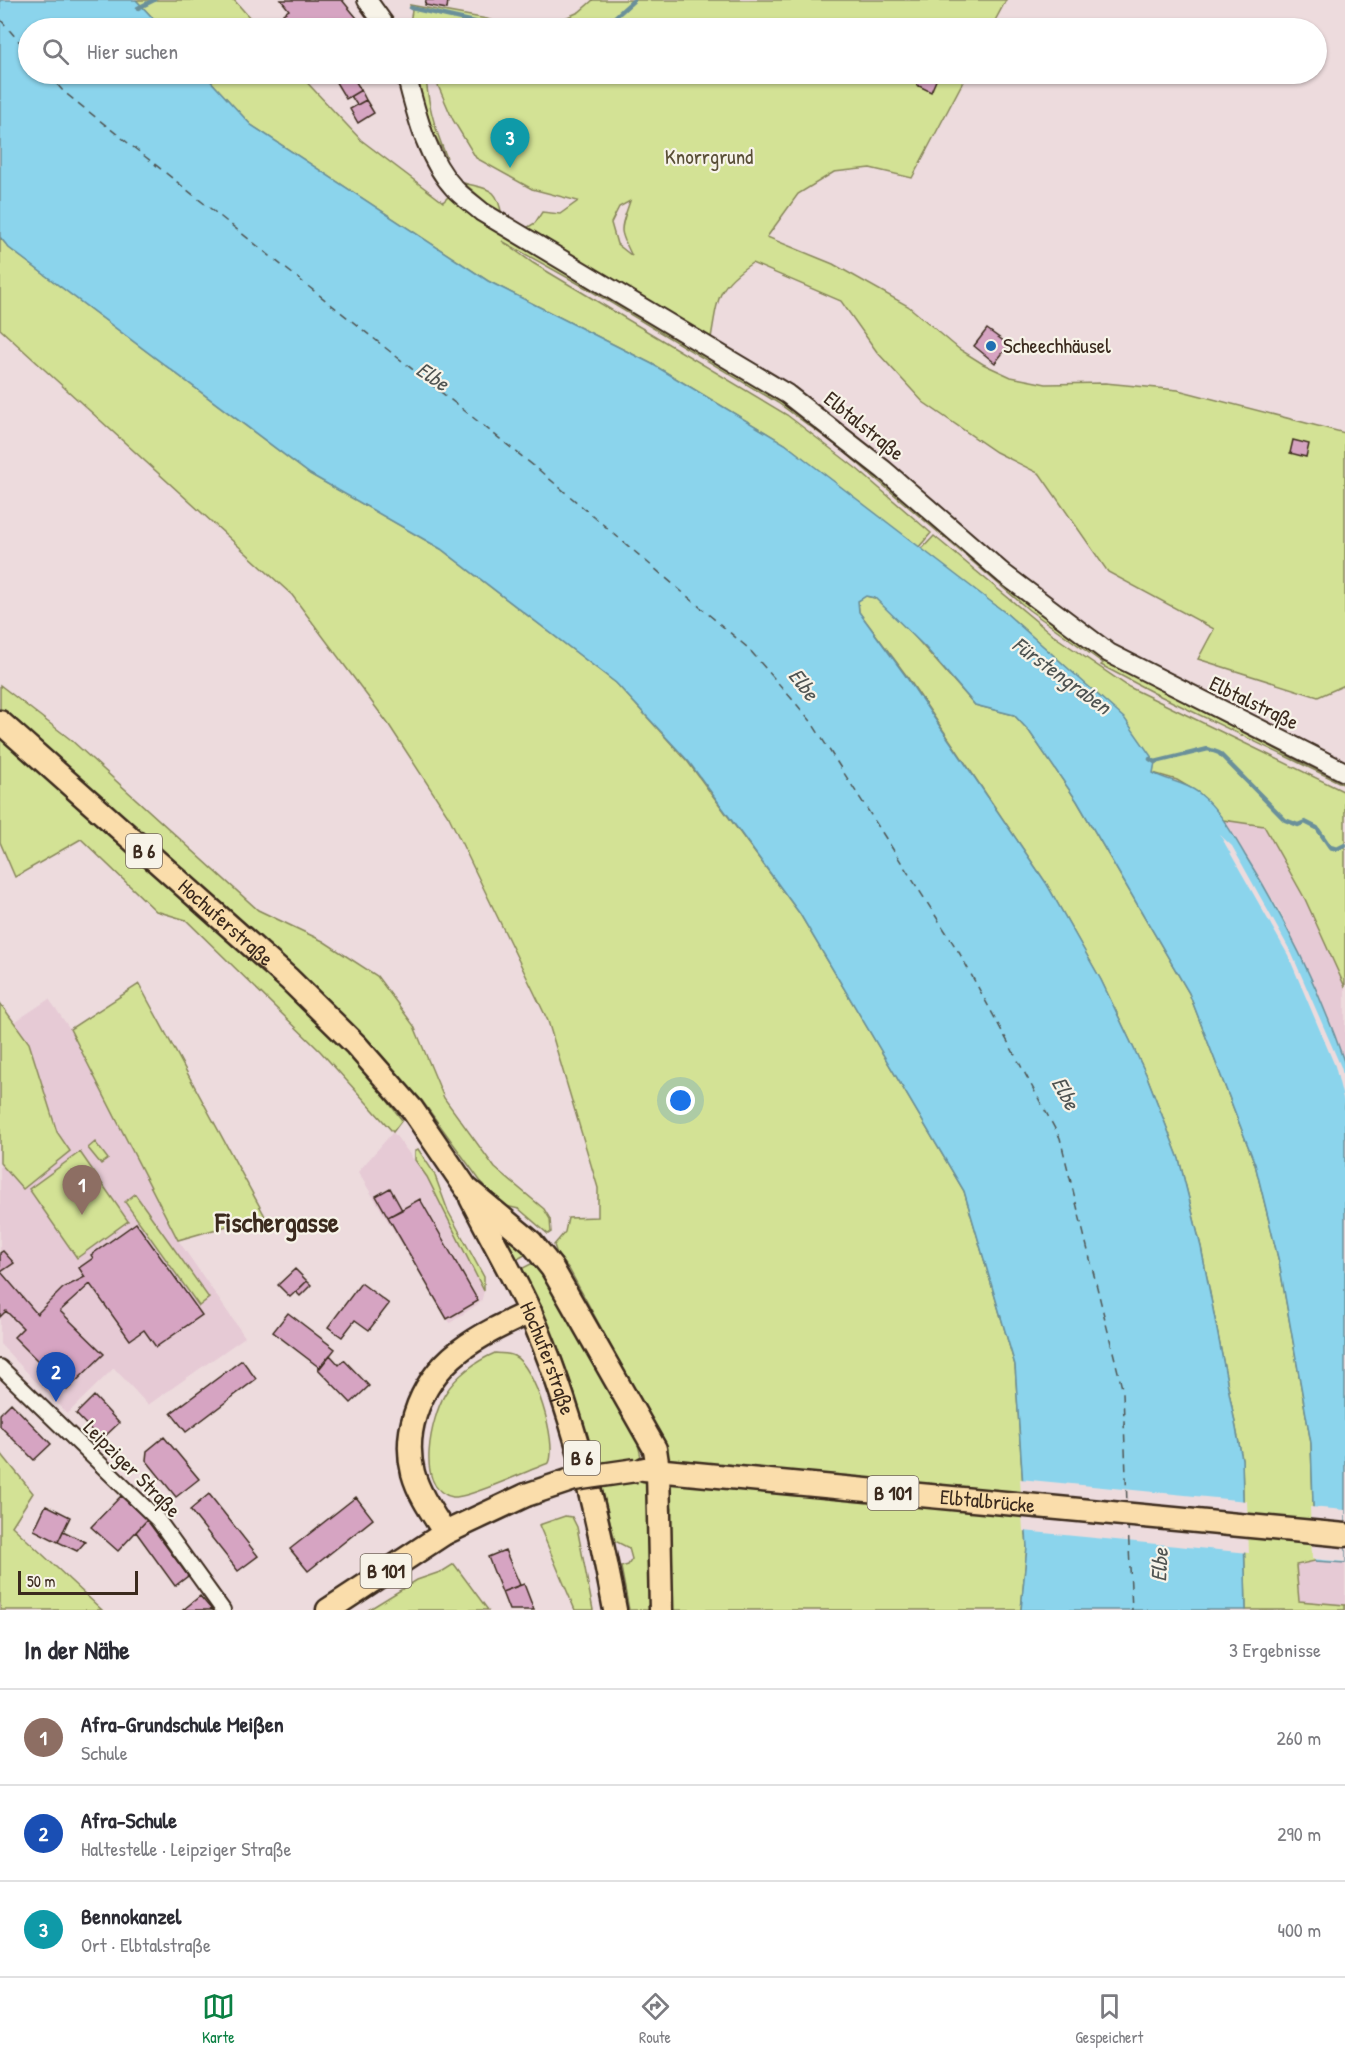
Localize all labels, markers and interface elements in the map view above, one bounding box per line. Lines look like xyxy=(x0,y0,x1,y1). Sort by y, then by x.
search box xyxy=(18,18,1327,84)
icon: search xyxy=(39,35,72,68)
text: Hier suchen xyxy=(87,36,178,66)
pin: 3 xyxy=(490,118,530,168)
park label: Knorrgrund xyxy=(665,142,753,171)
place label: Scheechhäusel xyxy=(1003,331,1111,360)
marker: Scheechhäusel xyxy=(984,339,998,353)
water label: Elbe xyxy=(411,354,456,398)
street label: Elbtalstraße xyxy=(818,384,911,467)
water label: Fürstengraben xyxy=(1007,629,1119,722)
water label: Elbe xyxy=(782,662,827,707)
street label: Elbtalstraße xyxy=(1205,669,1304,737)
road number: B 6 xyxy=(126,834,162,868)
street label: Hochuferstraße xyxy=(172,872,280,973)
water label: Elbe xyxy=(1045,1071,1088,1116)
your location xyxy=(666,1086,695,1115)
pin: 1 xyxy=(62,1166,101,1215)
district label: Fischergasse xyxy=(214,1204,339,1242)
street label: Hochuferstraße xyxy=(513,1297,582,1418)
pin: 2 xyxy=(36,1352,76,1402)
street label: Leipziger Straße xyxy=(77,1414,187,1524)
road number: B 6 xyxy=(564,1441,600,1475)
road number: B 101 xyxy=(868,1476,918,1510)
street label: Elbtalbrücke xyxy=(939,1482,1036,1520)
water label: Elbe xyxy=(1143,1546,1175,1582)
road number: B 101 xyxy=(360,1554,412,1588)
scale bar xyxy=(18,1568,138,1596)
text: 50 m xyxy=(27,1570,56,1592)
text: In der Nähe xyxy=(24,1632,130,1667)
text: 3 Ergebnisse xyxy=(1229,1636,1321,1663)
text: Afra-Grundschule Meißen xyxy=(81,1709,284,1739)
text: 1 xyxy=(40,1724,47,1751)
text: 260 m xyxy=(1277,1724,1321,1751)
text: Schule xyxy=(81,1739,128,1766)
text: Afra-Schule xyxy=(81,1805,177,1835)
text: 2 xyxy=(39,1820,48,1847)
text: 290 m xyxy=(1277,1820,1321,1847)
text: Haltestelle · Leipziger Straße xyxy=(81,1835,291,1862)
text: Bennokanzel xyxy=(81,1901,181,1931)
text: 3 xyxy=(39,1916,48,1943)
text: 400 m xyxy=(1277,1916,1321,1943)
text: Ort · Elbtalstraße xyxy=(81,1931,211,1958)
tab: Karte xyxy=(202,1990,235,2048)
tab: Route xyxy=(639,1990,672,2048)
tab: Gespeichert xyxy=(1075,1990,1143,2048)

